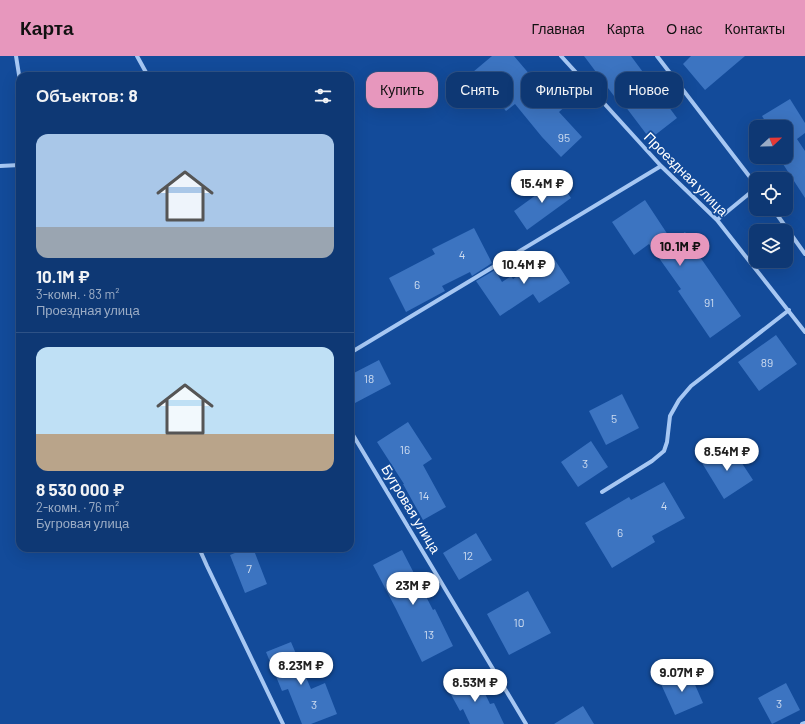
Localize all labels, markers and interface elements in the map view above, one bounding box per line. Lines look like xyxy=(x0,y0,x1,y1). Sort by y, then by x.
text: Карта xyxy=(20,16,74,39)
text: Главная xyxy=(532,20,585,37)
text: Карта xyxy=(607,20,644,37)
text: О нас xyxy=(666,20,703,37)
text: Контакты xyxy=(725,20,785,37)
chip: Купить xyxy=(366,72,438,108)
chip: Снять xyxy=(446,72,513,108)
chip: Фильтры xyxy=(521,72,607,108)
chip: Новое xyxy=(615,72,683,108)
text: Объектов: 8 xyxy=(36,85,138,105)
icon: filters xyxy=(312,85,334,107)
north arrow xyxy=(749,120,793,164)
map controls xyxy=(749,120,793,268)
street label: Проездная улица xyxy=(641,128,732,219)
house number: 95 xyxy=(558,130,570,144)
icon: home xyxy=(149,160,221,232)
pin: 15.4M ₽ xyxy=(505,170,579,204)
button: locate xyxy=(749,172,793,216)
text: 15.4M ₽ xyxy=(520,175,564,191)
button: layers xyxy=(749,224,793,268)
pin: 10.1M ₽ xyxy=(643,233,717,267)
text: 10.1M ₽ xyxy=(659,238,701,254)
house number: 4 xyxy=(459,247,465,261)
pin: 10.4M ₽ xyxy=(487,251,561,285)
text: 10.4M ₽ xyxy=(502,256,546,272)
text: 10.1M ₽ xyxy=(36,266,90,286)
house number: 6 xyxy=(414,277,420,291)
text: 3-комн. · 83 m² xyxy=(36,286,120,302)
house number: 91 xyxy=(704,295,714,309)
text: Проездная улица xyxy=(36,302,140,318)
house number: 89 xyxy=(761,355,773,369)
house number: 18 xyxy=(364,371,374,385)
icon: home xyxy=(149,373,221,445)
house number: 5 xyxy=(611,411,617,425)
pin: 8.54M ₽ xyxy=(690,438,764,472)
house number: 16 xyxy=(400,442,410,456)
text: 8.54M ₽ xyxy=(704,443,750,459)
house number: 3 xyxy=(582,456,588,470)
street label: Бугровая улица xyxy=(378,461,445,556)
text: 8 530 000 ₽ xyxy=(36,479,124,499)
house number: 14 xyxy=(419,488,429,502)
house number: 4 xyxy=(661,498,667,512)
text: 2-комн. · 76 m² xyxy=(36,499,119,515)
text: Бугровая улица xyxy=(36,515,129,531)
house number: 6 xyxy=(617,525,623,539)
house number: 12 xyxy=(463,548,473,562)
house number: 7 xyxy=(246,561,252,575)
pin: 23M ₽ xyxy=(385,572,441,606)
text: 23M ₽ xyxy=(395,577,431,593)
house number: 10 xyxy=(514,615,524,629)
house number: 13 xyxy=(424,627,434,641)
pin: 8.23M ₽ xyxy=(264,652,338,686)
text: 8.23M ₽ xyxy=(278,657,324,673)
pin: 9.07M ₽ xyxy=(645,659,719,693)
text: 9.07M ₽ xyxy=(660,664,704,680)
pin: 8.53M ₽ xyxy=(438,669,512,703)
text: 8.53M ₽ xyxy=(452,674,498,690)
house number: 3 xyxy=(776,696,782,710)
house number: 3 xyxy=(311,697,317,711)

